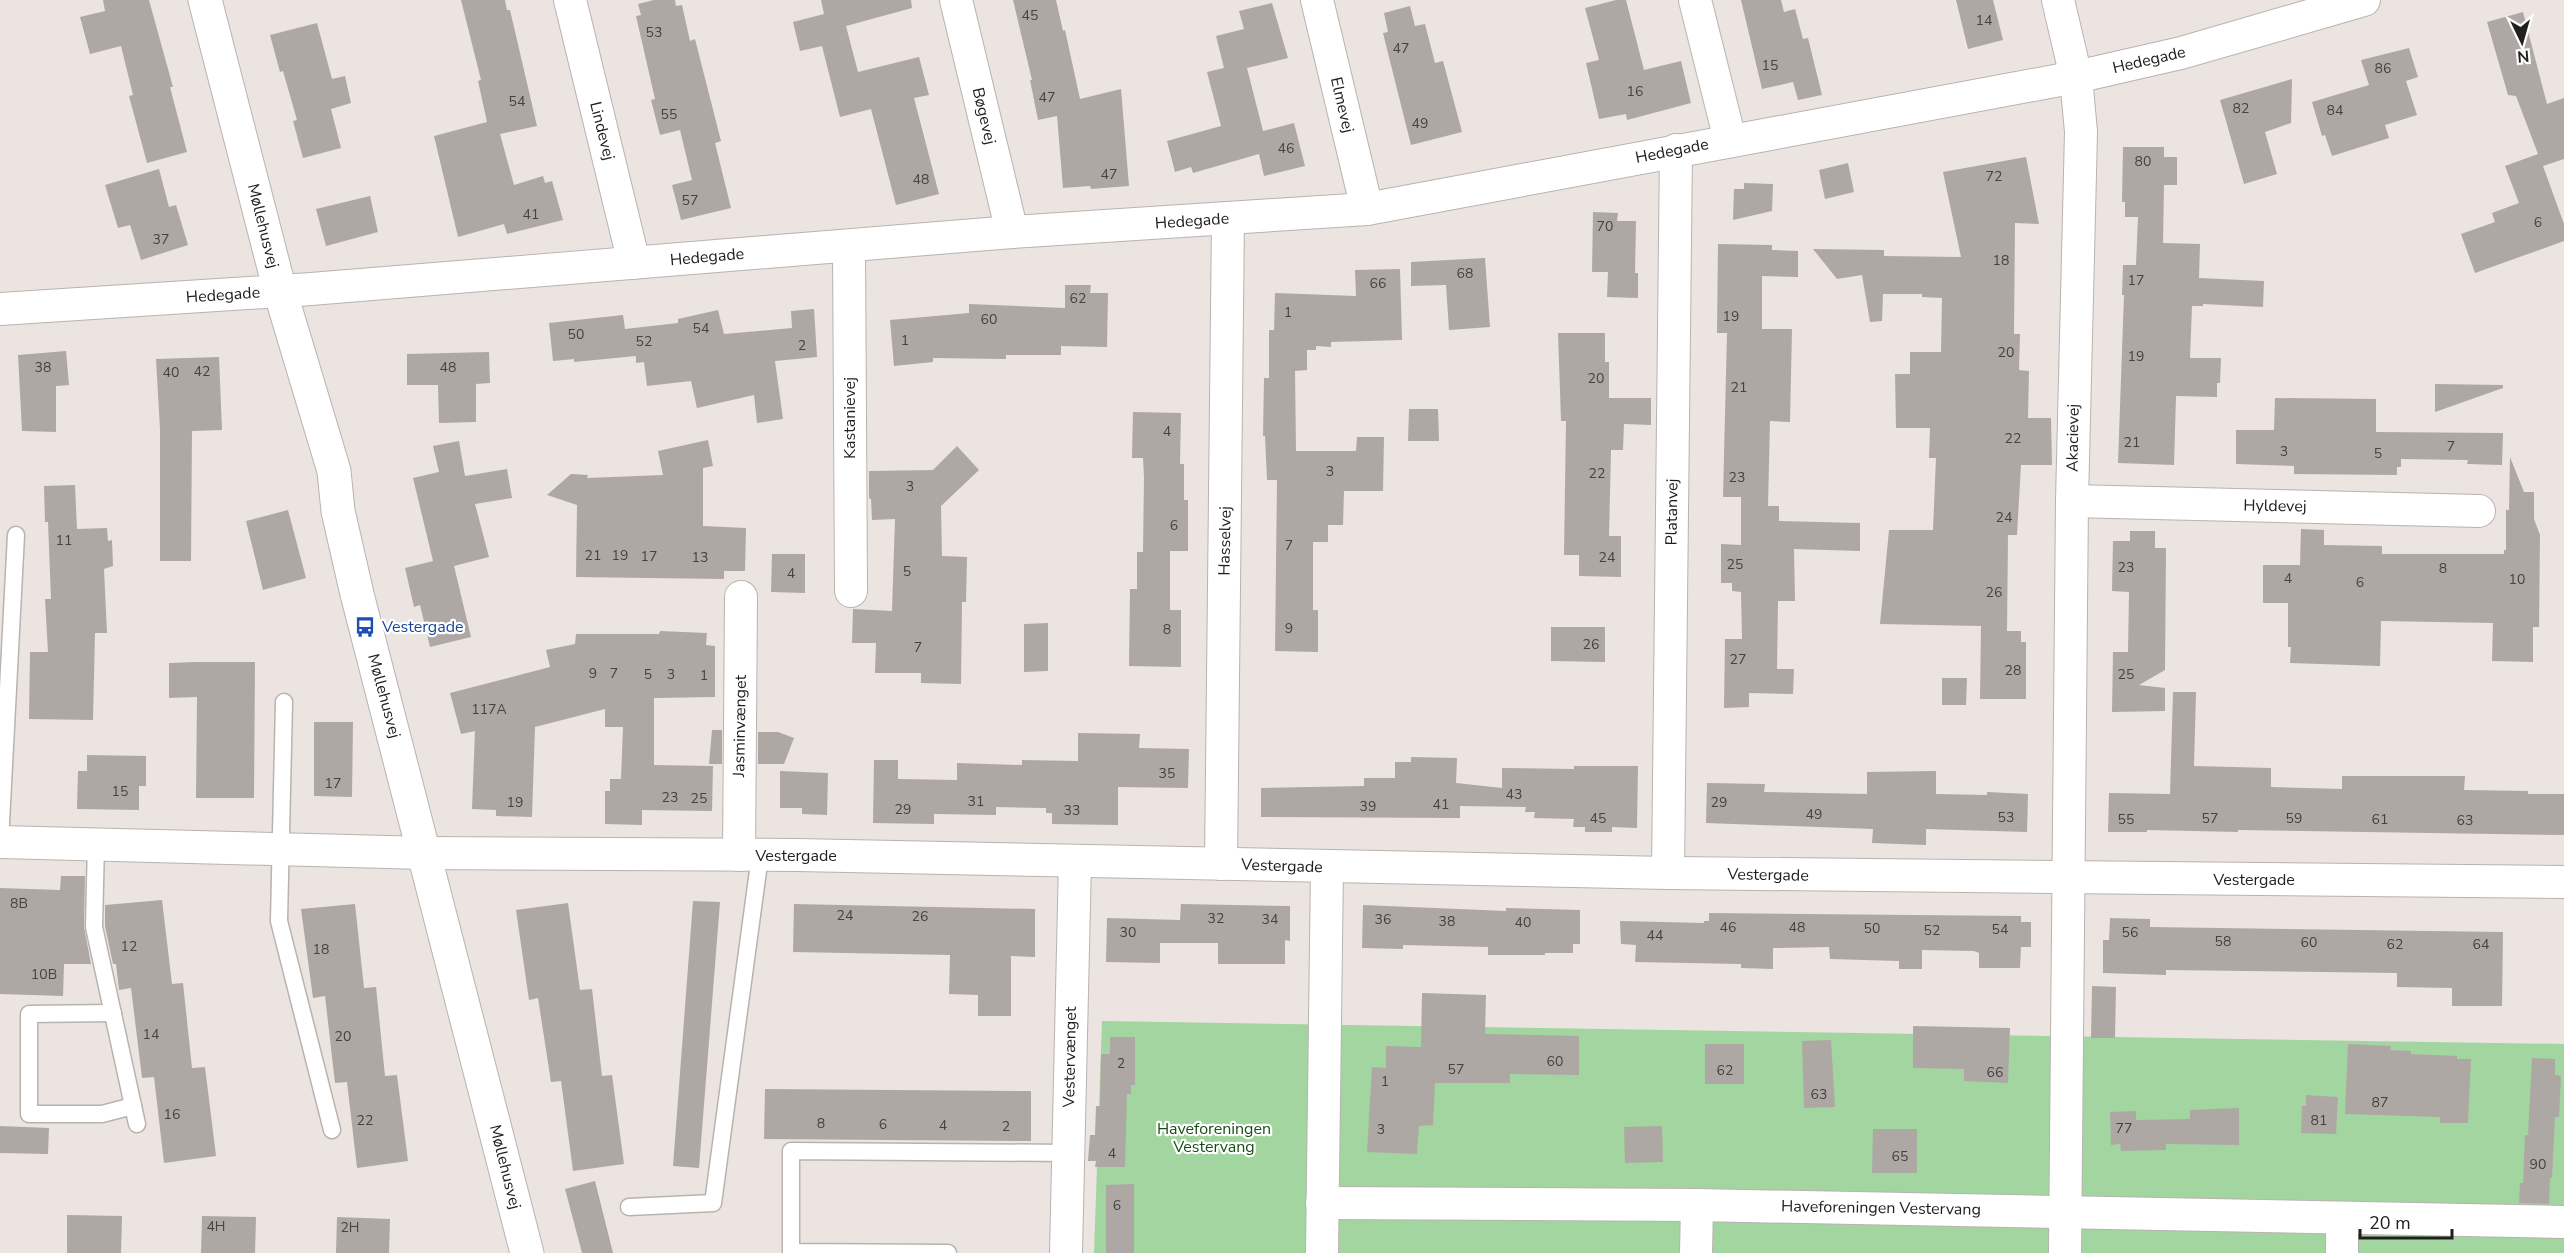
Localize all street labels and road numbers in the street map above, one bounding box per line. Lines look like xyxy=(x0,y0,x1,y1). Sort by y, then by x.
street label: Hedegade xyxy=(2110,41,2188,79)
street label: Elmevej xyxy=(1325,75,1359,135)
street label: Bøgevej xyxy=(967,85,1001,147)
street label: Lindevej xyxy=(584,99,620,163)
street label: Hedegade xyxy=(1633,133,1711,169)
street label: Møllehusvej xyxy=(242,181,284,271)
street label: Hedegade xyxy=(1154,207,1230,235)
street label: Hedegade xyxy=(669,243,745,271)
street label: Hedegade xyxy=(185,281,261,309)
street label: Kastanievej xyxy=(839,377,861,459)
street label: Akacievej xyxy=(2061,404,2085,472)
street label: Platanvej xyxy=(1660,478,1684,546)
street label: Hyldevej xyxy=(2243,494,2307,518)
street label: Hasselvej xyxy=(1213,506,1237,576)
street label: Møllehusvej xyxy=(362,651,406,741)
street label: Jasminvænget xyxy=(728,674,752,778)
street label: Vestergade xyxy=(754,845,837,867)
street label: Vestergade xyxy=(1240,854,1323,878)
street label: Vestergade xyxy=(1726,863,1809,887)
street label: Vestergade xyxy=(2212,869,2295,891)
street label: Vestervænget xyxy=(1058,1006,1082,1109)
street label: Møllehusvej xyxy=(484,1122,526,1212)
street label: Haveforeningen Vestervang xyxy=(1781,1195,1981,1221)

